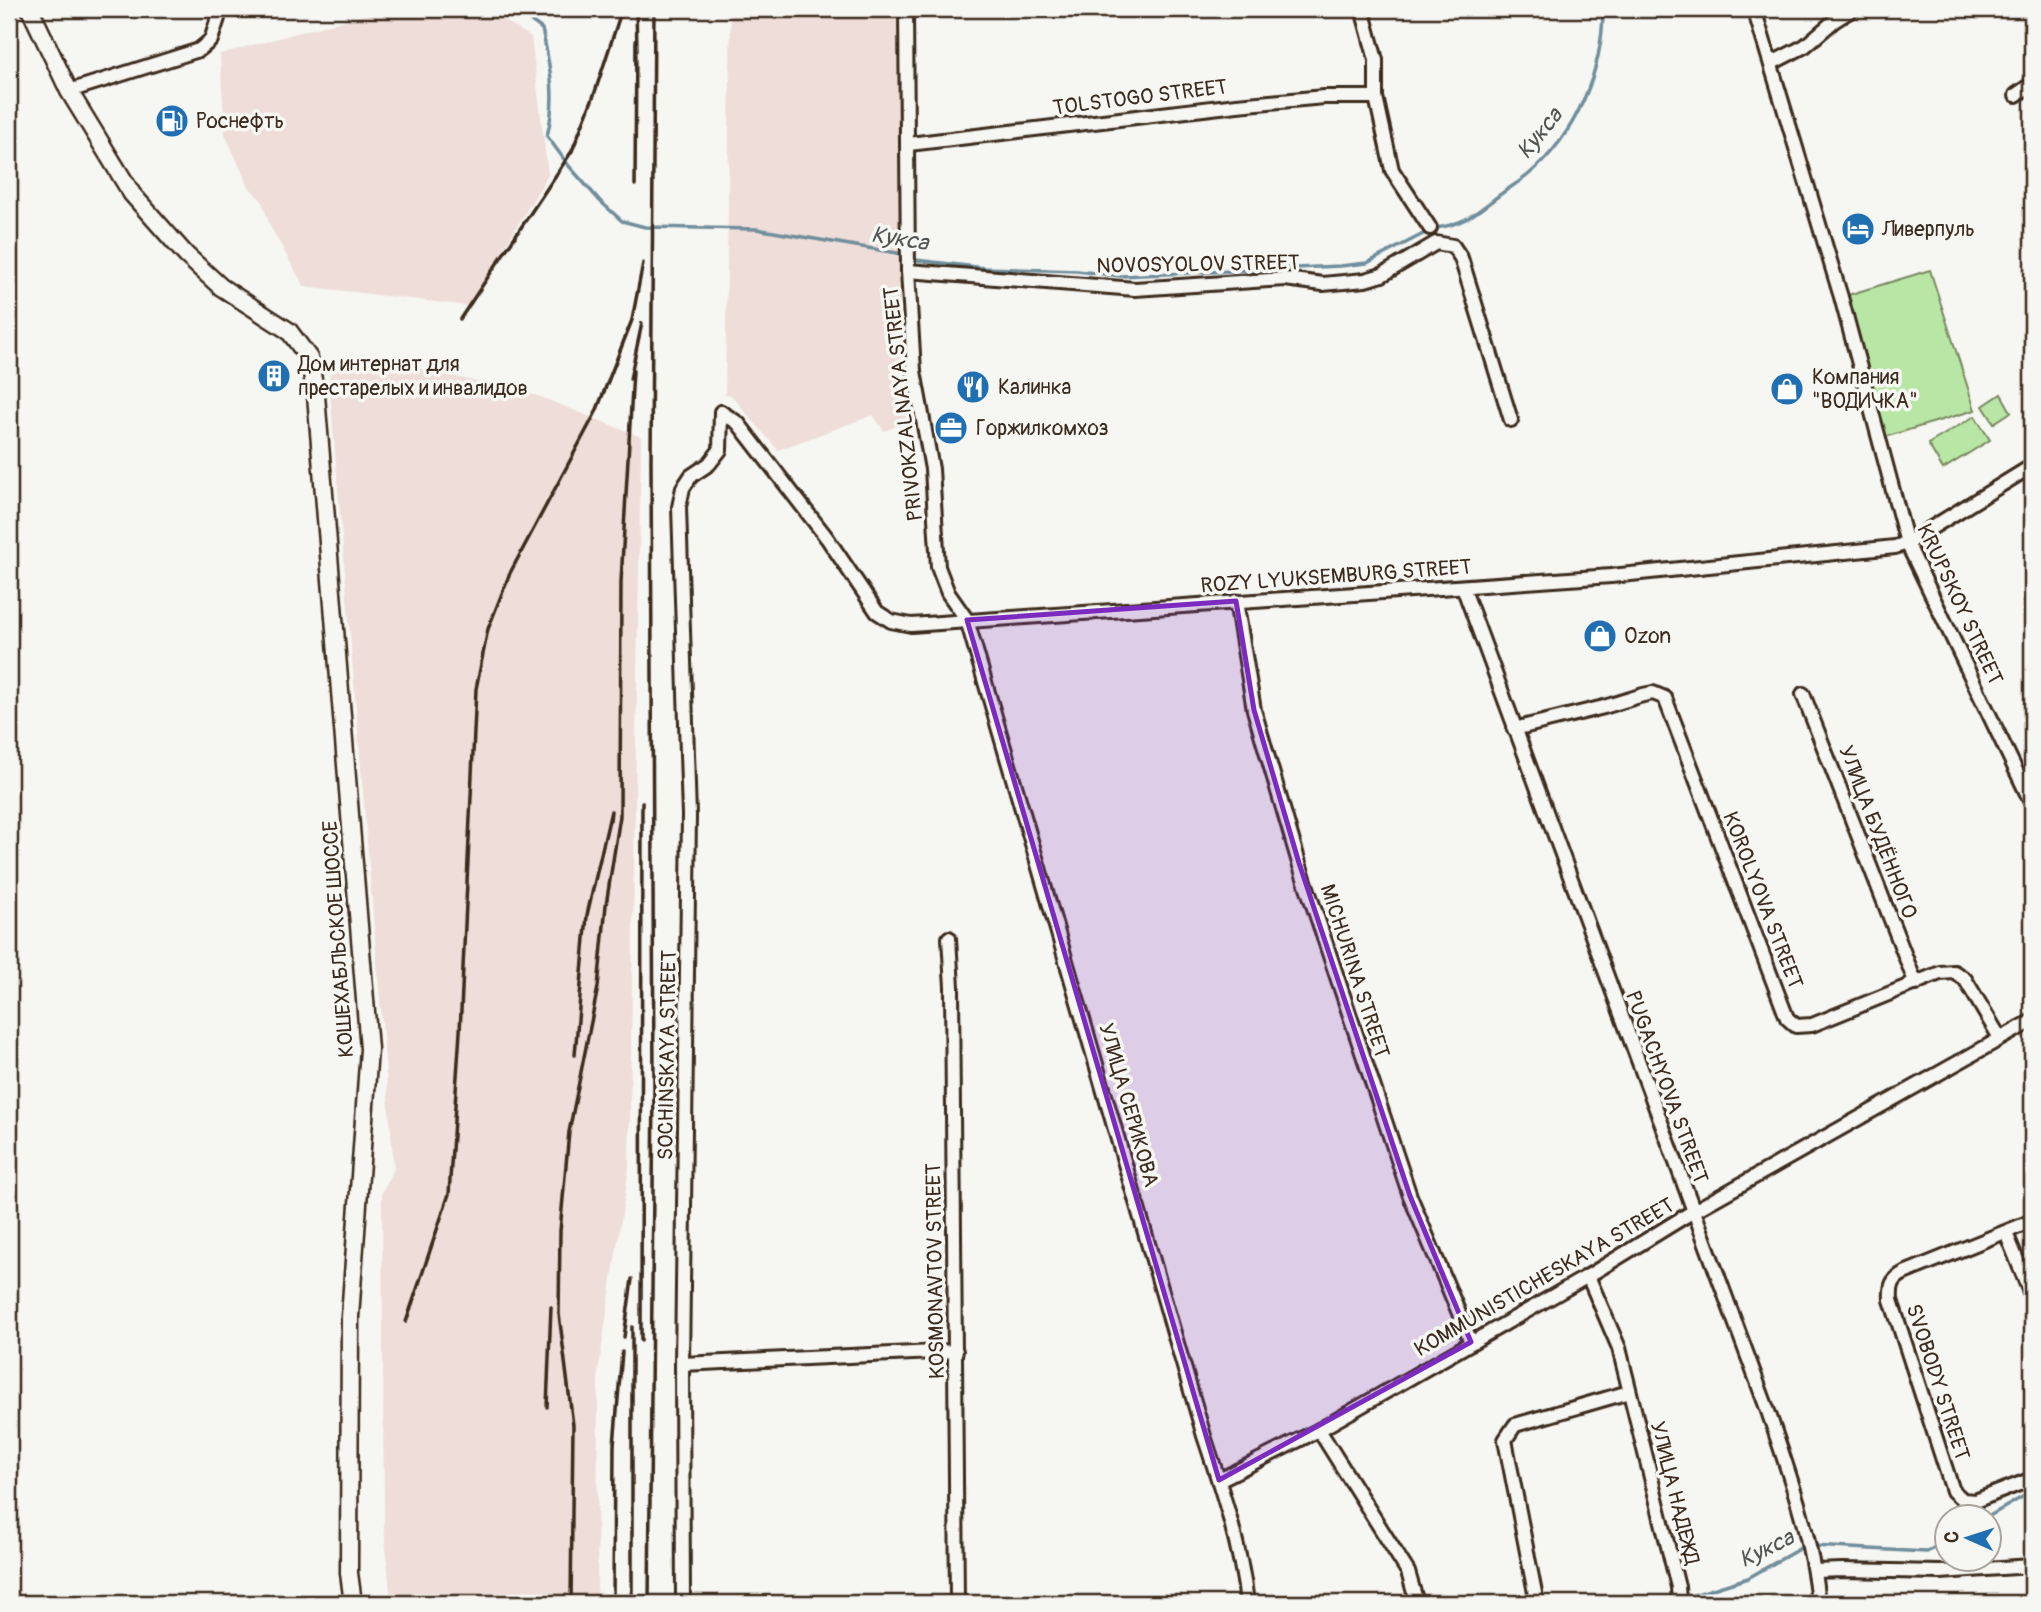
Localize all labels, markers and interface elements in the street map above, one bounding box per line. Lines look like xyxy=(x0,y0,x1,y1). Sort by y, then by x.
street label: TOLSTOGO STREET xyxy=(1051,73,1229,122)
water label: Кукса xyxy=(1510,101,1570,165)
fuel station icon: Роснефть xyxy=(153,102,191,140)
place label: Роснефть xyxy=(196,108,284,135)
hotel icon: Ливерпуль xyxy=(1839,210,1877,248)
place label: Ливерпуль xyxy=(1881,216,1975,243)
water label: Кукса xyxy=(869,220,932,258)
street label: NOVOSYOLOV STREET xyxy=(1096,249,1300,280)
street label: PRIVOKZALNAYA STREET xyxy=(878,285,929,523)
place label: Дом интернат для престарелых и инвалидов xyxy=(297,351,528,402)
building icon: Дом интернат для престарелых и инвалидов xyxy=(255,357,293,395)
place label: Компания "ВОДИЧКА" xyxy=(1812,364,1918,415)
restaurant icon: Калинка xyxy=(954,368,992,406)
shop icon: Компания "ВОДИЧКА" xyxy=(1768,370,1806,408)
place label: Калинка xyxy=(998,374,1071,401)
office icon: Горжилкомхоз xyxy=(932,409,970,447)
place label: Горжилкомхоз xyxy=(976,415,1109,442)
street label: KRUPSKOY STREET xyxy=(1910,519,2009,689)
street label: ROZY LYUKSEMBURG STREET xyxy=(1200,554,1473,599)
shop icon: Ozon xyxy=(1581,617,1619,655)
place label: Ozon xyxy=(1624,623,1671,650)
street label: УЛИЦА БУДЁННОГО xyxy=(1832,742,1923,922)
street label: KOROLYOVA STREET xyxy=(1716,808,1809,993)
street label: КОШЕХАБЛЬСКОЕ ШОССЕ xyxy=(317,820,360,1058)
street label: MICHURINA STREET xyxy=(1314,881,1395,1062)
street label: SOCHINSKAYA STREET xyxy=(652,949,683,1160)
street label: PUGACHYOVA STREET xyxy=(1619,987,1714,1188)
street label: УЛИЦА СЕРИКОВА xyxy=(1092,1020,1165,1190)
street label: KOSMONAVTOV STREET xyxy=(920,1162,951,1379)
street label: KOMMUNISTICHESKAYA STREET xyxy=(1409,1192,1679,1363)
street label: SVOBODY STREET xyxy=(1900,1301,1976,1464)
street label: УЛИЦА НАДЕЖД xyxy=(1644,1419,1705,1568)
north arrow xyxy=(1932,1504,2002,1574)
water label: Кукса xyxy=(1734,1522,1799,1574)
text: С xyxy=(1940,1530,1964,1544)

